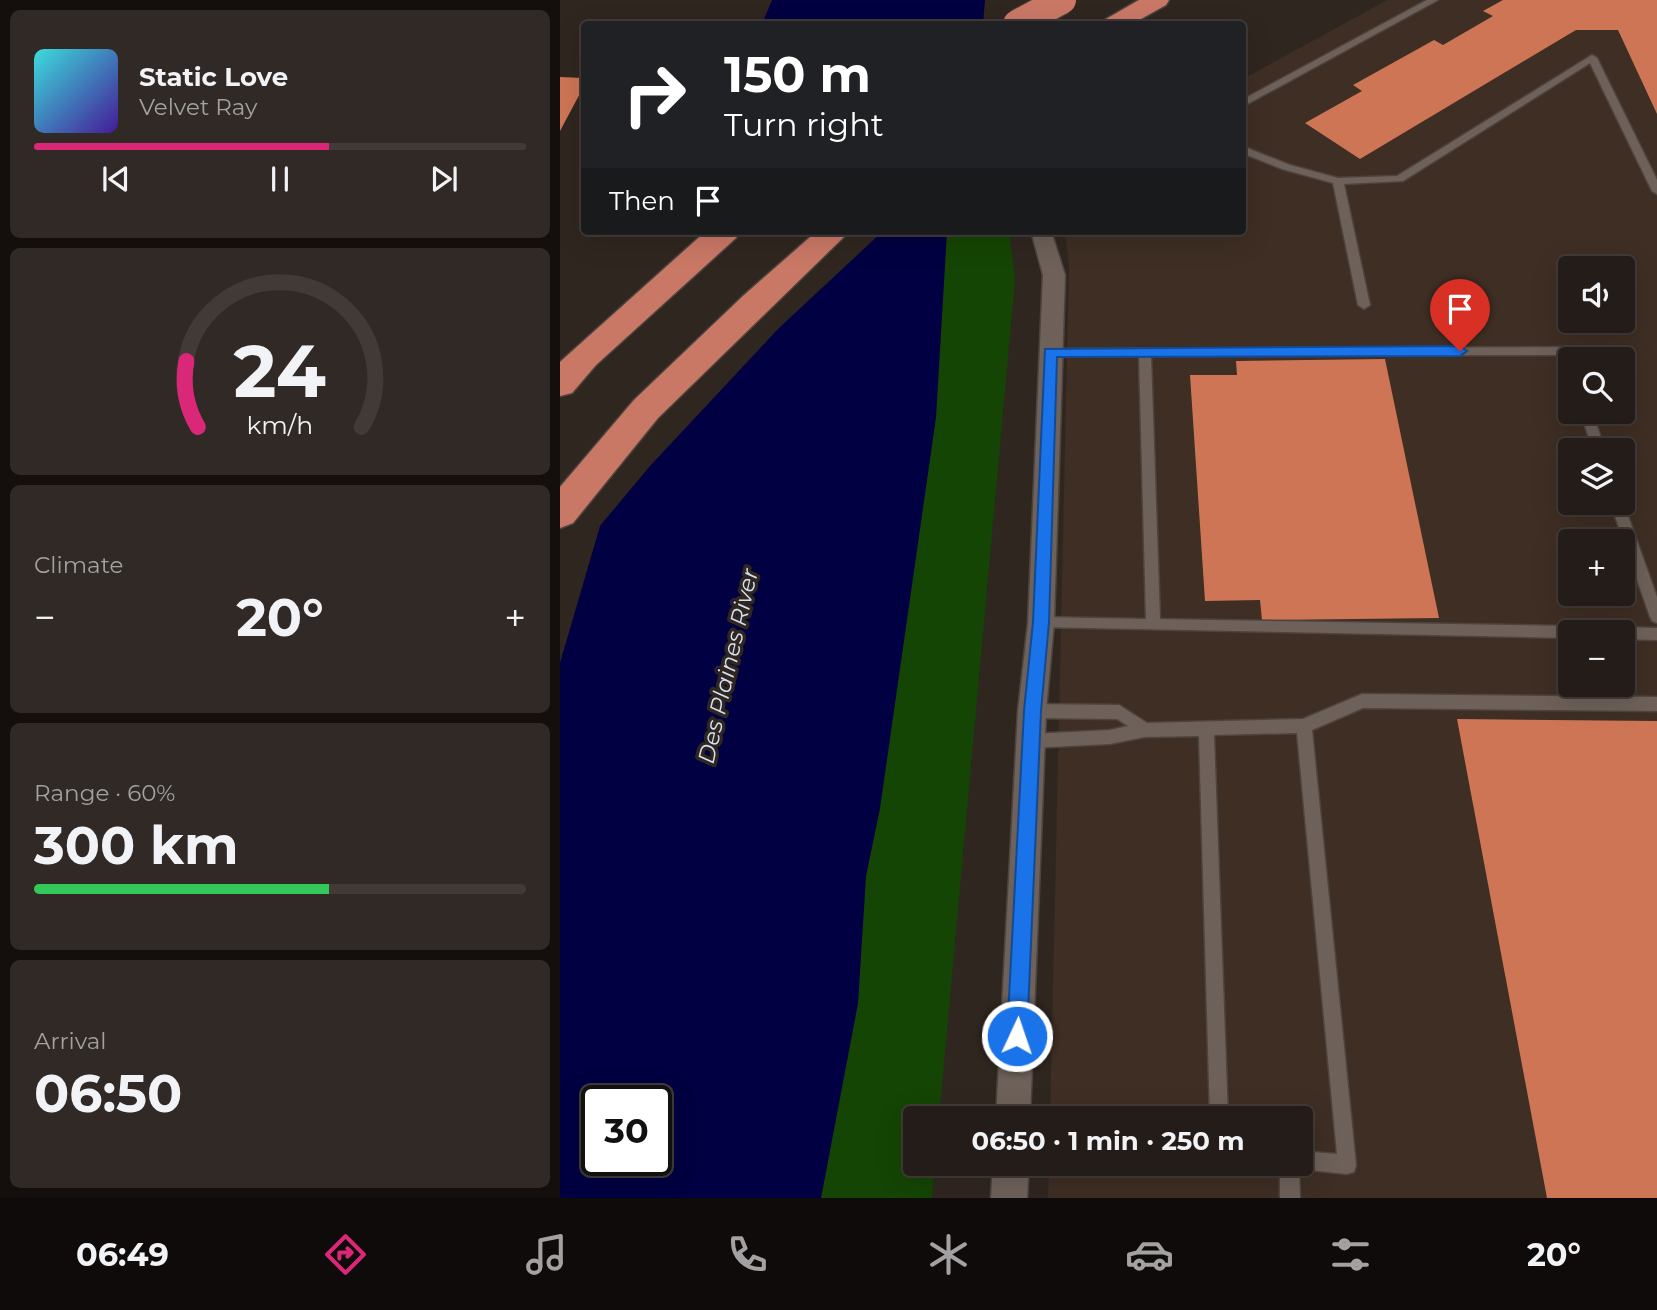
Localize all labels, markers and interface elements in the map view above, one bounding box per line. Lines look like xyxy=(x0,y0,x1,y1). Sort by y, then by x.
text: 150 m xyxy=(724,45,871,104)
icon: right xyxy=(609,49,700,140)
text: Static Love xyxy=(139,61,288,93)
text: Velvet Ray xyxy=(139,93,257,121)
text: Turn right xyxy=(724,105,884,144)
icon: previous xyxy=(97,160,135,198)
icon: pause xyxy=(261,160,299,198)
icon: next xyxy=(425,160,463,198)
icon: arrive xyxy=(689,182,727,220)
text: Then xyxy=(609,185,675,217)
map controls xyxy=(1558,256,1635,697)
button: sound xyxy=(1558,256,1635,333)
pin xyxy=(1430,279,1490,351)
icon: arrive xyxy=(1441,290,1479,328)
text: 24 xyxy=(234,328,326,416)
button: search xyxy=(1558,347,1635,424)
text: km/h xyxy=(247,410,313,440)
button: layers xyxy=(1558,438,1635,515)
button: + xyxy=(1558,529,1635,606)
text: Climate xyxy=(34,551,123,579)
water label: Des Plaines River xyxy=(692,565,764,766)
text: 20° xyxy=(236,586,324,649)
text: − xyxy=(34,594,56,641)
text: + xyxy=(504,594,526,641)
button: − xyxy=(1558,620,1635,697)
text: Range · 60% xyxy=(34,779,175,807)
text: 300 km xyxy=(34,814,239,877)
position arrow xyxy=(980,999,1054,1073)
text: Arrival xyxy=(34,1027,107,1055)
text: 06:50 xyxy=(34,1062,182,1125)
speed limit sign: 30 xyxy=(581,1085,672,1176)
text: 06:50 · 1 min · 250 m xyxy=(971,1125,1245,1157)
icon: directions xyxy=(321,1230,370,1279)
icon: music xyxy=(522,1230,571,1279)
icon: phone xyxy=(723,1230,772,1279)
icon: climate xyxy=(924,1230,973,1279)
icon: car xyxy=(1125,1230,1174,1279)
icon: filters xyxy=(1326,1230,1375,1279)
text: 06:49 xyxy=(76,1235,169,1274)
text: 20° xyxy=(1527,1235,1581,1274)

